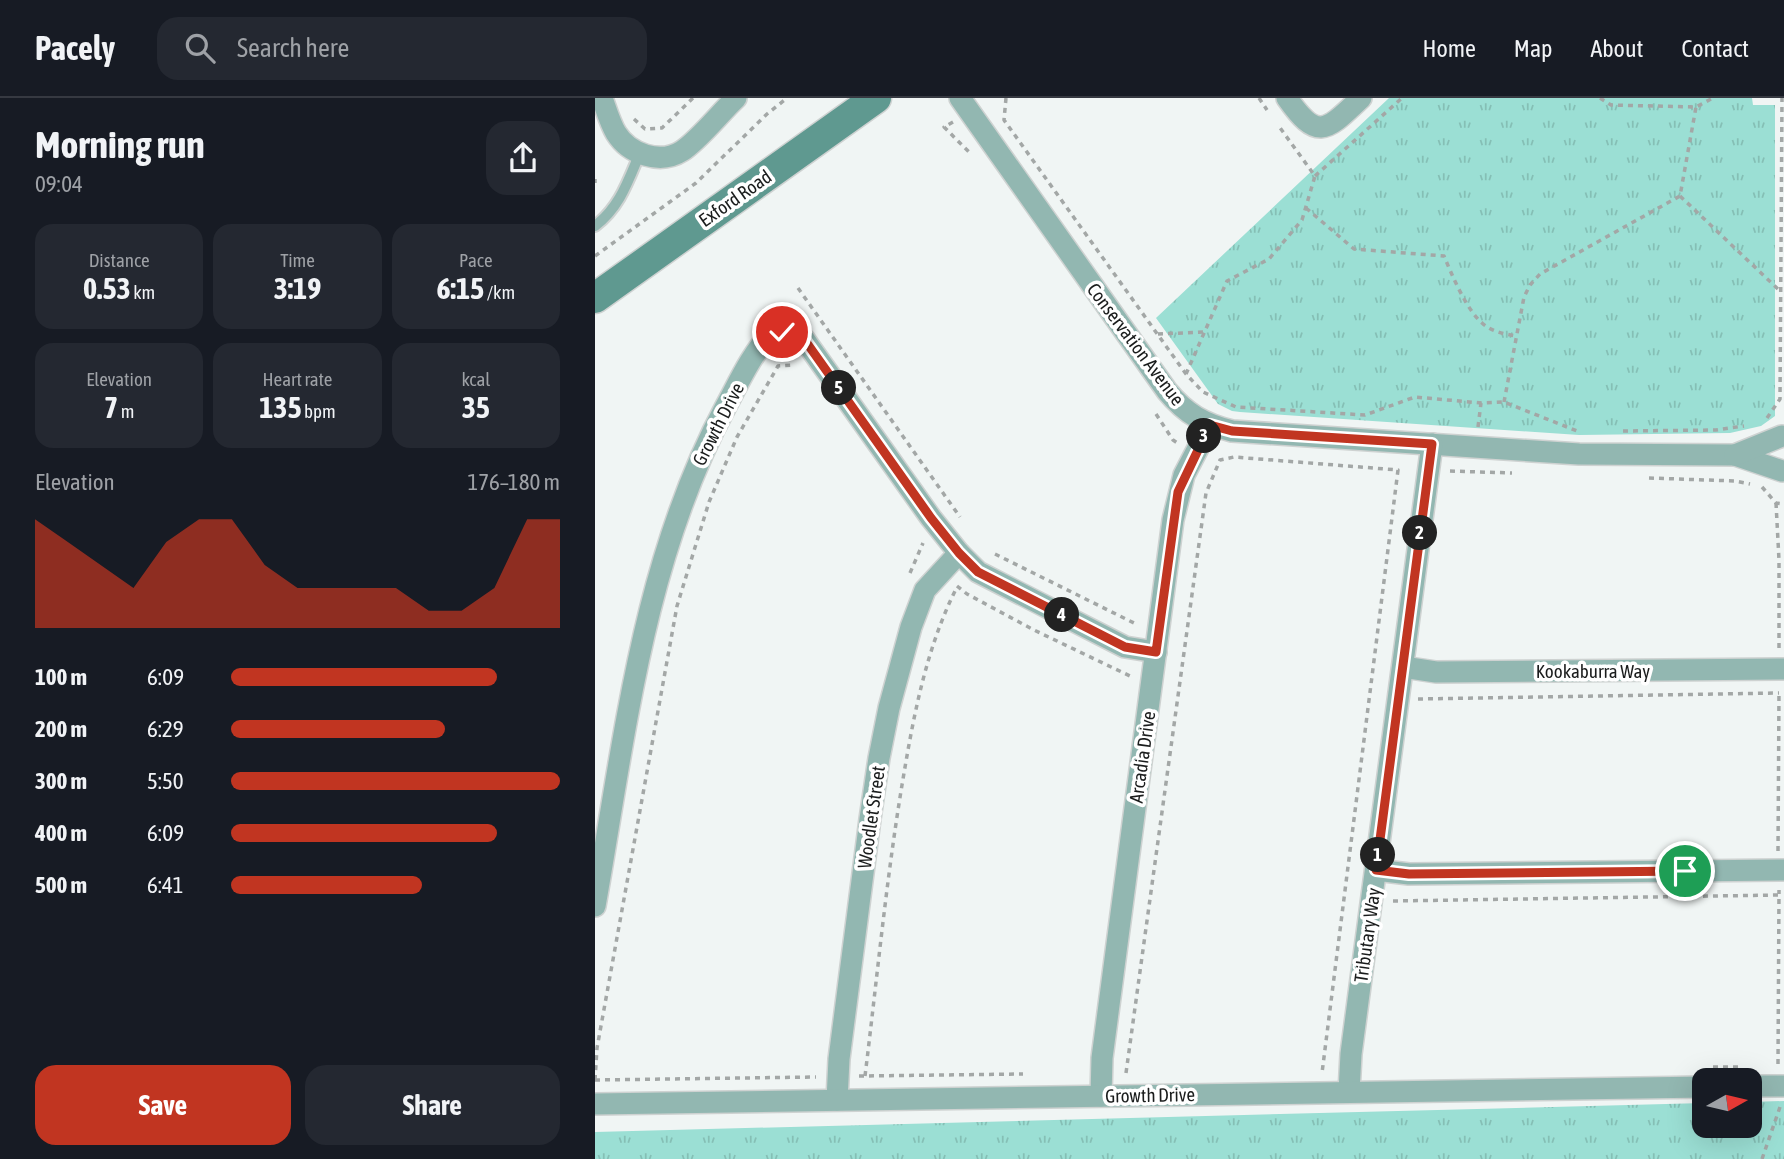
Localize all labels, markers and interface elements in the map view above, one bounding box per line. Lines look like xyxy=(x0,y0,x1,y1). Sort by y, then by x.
search box xyxy=(157,17,647,80)
text: Pacely xyxy=(35,29,115,67)
icon: search xyxy=(181,29,219,67)
text: Search here xyxy=(237,33,349,63)
text: Home xyxy=(1422,35,1476,62)
text: Map xyxy=(1514,35,1552,62)
text: About xyxy=(1590,35,1643,62)
text: Contact xyxy=(1681,35,1749,62)
button: share xyxy=(486,121,560,195)
text: Morning run xyxy=(35,123,205,166)
street label: Exford Road xyxy=(695,165,775,231)
text: 09:04 xyxy=(35,171,83,197)
text: Distance xyxy=(89,249,150,271)
text: Time xyxy=(280,249,315,271)
text: Pace xyxy=(459,249,493,271)
text: 0.53 xyxy=(83,271,131,305)
text: 3:19 xyxy=(274,271,321,305)
text: 6:15 xyxy=(436,271,484,305)
street label: Conservation Avenue xyxy=(1083,279,1189,409)
text: km xyxy=(131,281,155,303)
text: /km xyxy=(484,281,515,303)
pin xyxy=(752,302,812,362)
icon: check xyxy=(763,313,801,351)
text: Elevation xyxy=(86,368,152,390)
text: Heart rate xyxy=(263,368,332,390)
text: kcal xyxy=(461,368,490,390)
pin: 5 xyxy=(821,370,857,406)
text: 5 xyxy=(834,376,843,398)
street label: Growth Drive xyxy=(688,379,748,469)
text: 7 xyxy=(104,390,118,424)
text: 135 xyxy=(259,390,302,424)
text: 35 xyxy=(462,390,490,424)
text: m xyxy=(118,400,134,422)
text: bpm xyxy=(302,400,336,422)
pin: 3 xyxy=(1187,418,1221,454)
text: 3 xyxy=(1199,424,1208,446)
text: Elevation xyxy=(35,469,115,495)
text: 176–180 m xyxy=(467,469,560,495)
pin: 2 xyxy=(1403,516,1437,550)
text: 2 xyxy=(1415,521,1424,543)
pin: 4 xyxy=(1044,598,1079,632)
text: 4 xyxy=(1057,603,1066,625)
street label: Kookaburra Way xyxy=(1536,660,1650,682)
text: 100 m xyxy=(35,664,87,690)
text: 6:09 xyxy=(147,664,184,690)
street label: Arcadia Drive xyxy=(1125,710,1159,804)
text: 200 m xyxy=(35,716,87,742)
text: 6:29 xyxy=(147,716,184,742)
street label: Woodlet Street xyxy=(853,764,889,870)
text: 300 m xyxy=(35,768,87,794)
text: 5:50 xyxy=(147,768,184,794)
text: 400 m xyxy=(35,820,87,846)
text: 6:09 xyxy=(147,820,184,846)
pin: 1 xyxy=(1361,838,1395,872)
pin xyxy=(1655,841,1715,901)
text: 1 xyxy=(1373,843,1382,865)
icon: arrive xyxy=(1666,852,1704,890)
text: 500 m xyxy=(35,872,87,898)
text: 6:41 xyxy=(147,872,184,898)
street label: Tributary Way xyxy=(1349,886,1385,984)
button: Save xyxy=(35,1065,291,1145)
button: Share xyxy=(305,1065,560,1145)
north arrow xyxy=(1692,1068,1762,1138)
map controls xyxy=(1692,1068,1762,1138)
street label: Growth Drive xyxy=(1105,1083,1195,1107)

